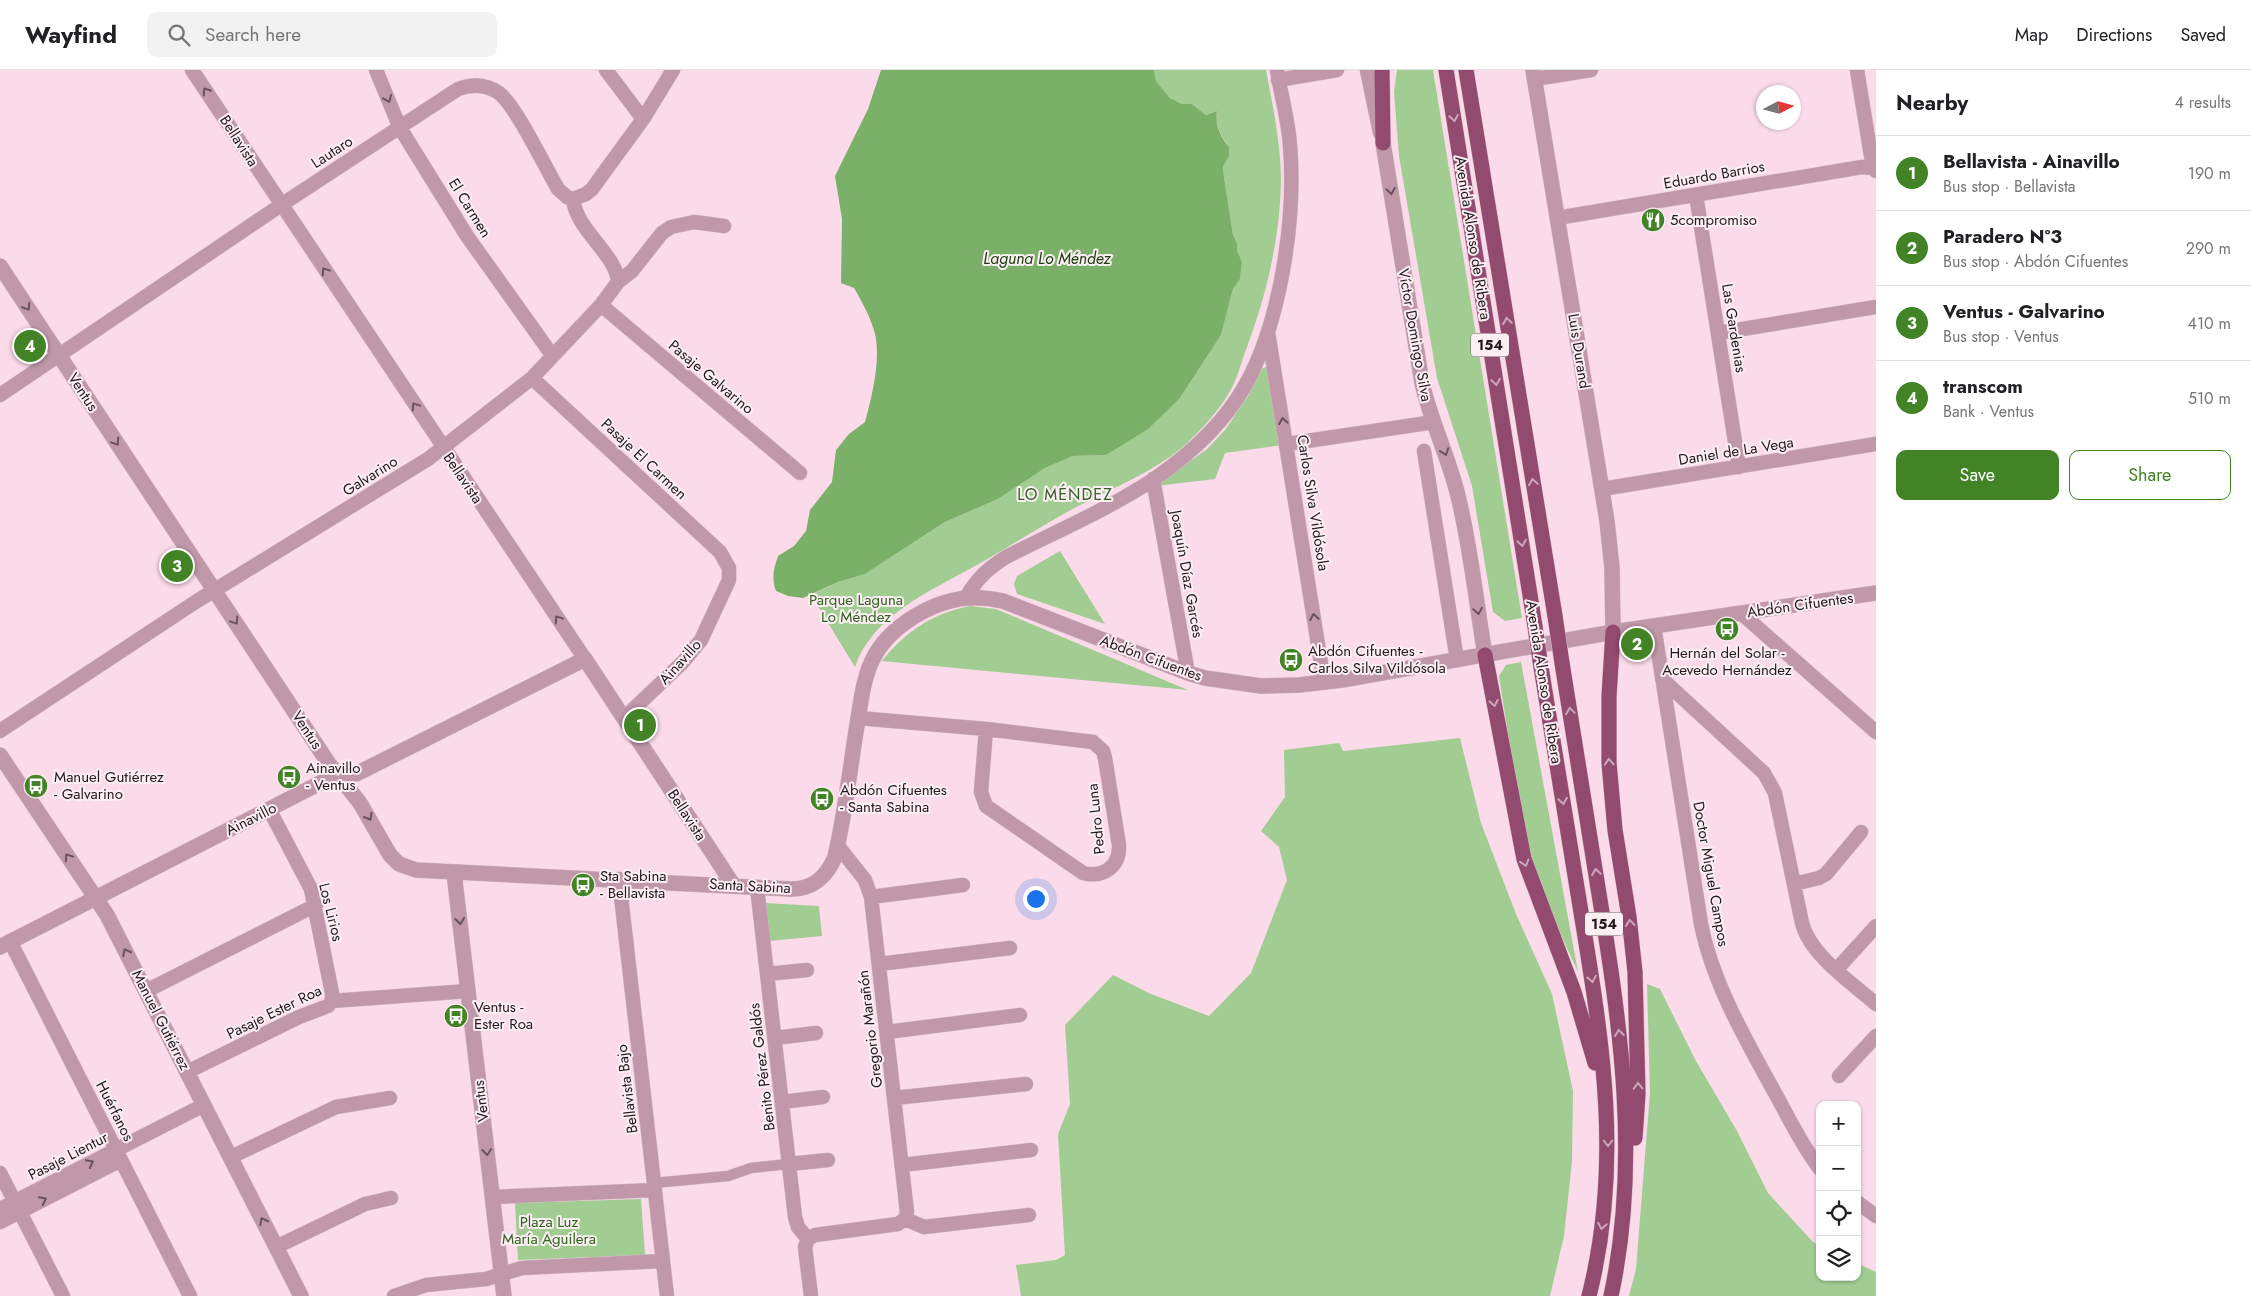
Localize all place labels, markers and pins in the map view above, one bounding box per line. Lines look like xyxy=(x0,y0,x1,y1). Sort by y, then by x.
restaurant icon: 5compromiso xyxy=(1640,207,1666,233)
place label: 5compromiso xyxy=(1670,209,1757,231)
pin: 4 xyxy=(14,327,46,365)
pin: 3 xyxy=(161,547,193,585)
bus stop icon: Hernán del Solar - Acevedo Hernández xyxy=(1714,616,1740,642)
pin: 2 xyxy=(1621,625,1653,663)
place label: Abdón Cifuentes - Carlos Silva Vildósola xyxy=(1308,640,1446,679)
place label: Hernán del Solar - Acevedo Hernández xyxy=(1662,642,1792,681)
bus stop icon: Abdón Cifuentes - Carlos Silva Vildósola xyxy=(1278,647,1304,673)
pin: 1 xyxy=(624,706,656,744)
place label: Ainavillo - Ventus xyxy=(306,757,360,796)
bus stop icon: Ainavillo - Ventus xyxy=(276,764,302,790)
place label: Manuel Gutiérrez - Galvarino xyxy=(54,766,164,805)
bus stop icon: Manuel Gutiérrez - Galvarino xyxy=(23,773,49,799)
place label: Abdón Cifuentes - Santa Sabina xyxy=(840,779,947,818)
bus stop icon: Abdón Cifuentes - Santa Sabina xyxy=(809,786,835,812)
place label: Sta Sabina - Bellavista xyxy=(600,865,667,904)
bus stop icon: Sta Sabina - Bellavista xyxy=(570,872,596,898)
place label: Ventus - Ester Roa xyxy=(474,996,533,1035)
bus stop icon: Ventus - Ester Roa xyxy=(443,1003,469,1029)

